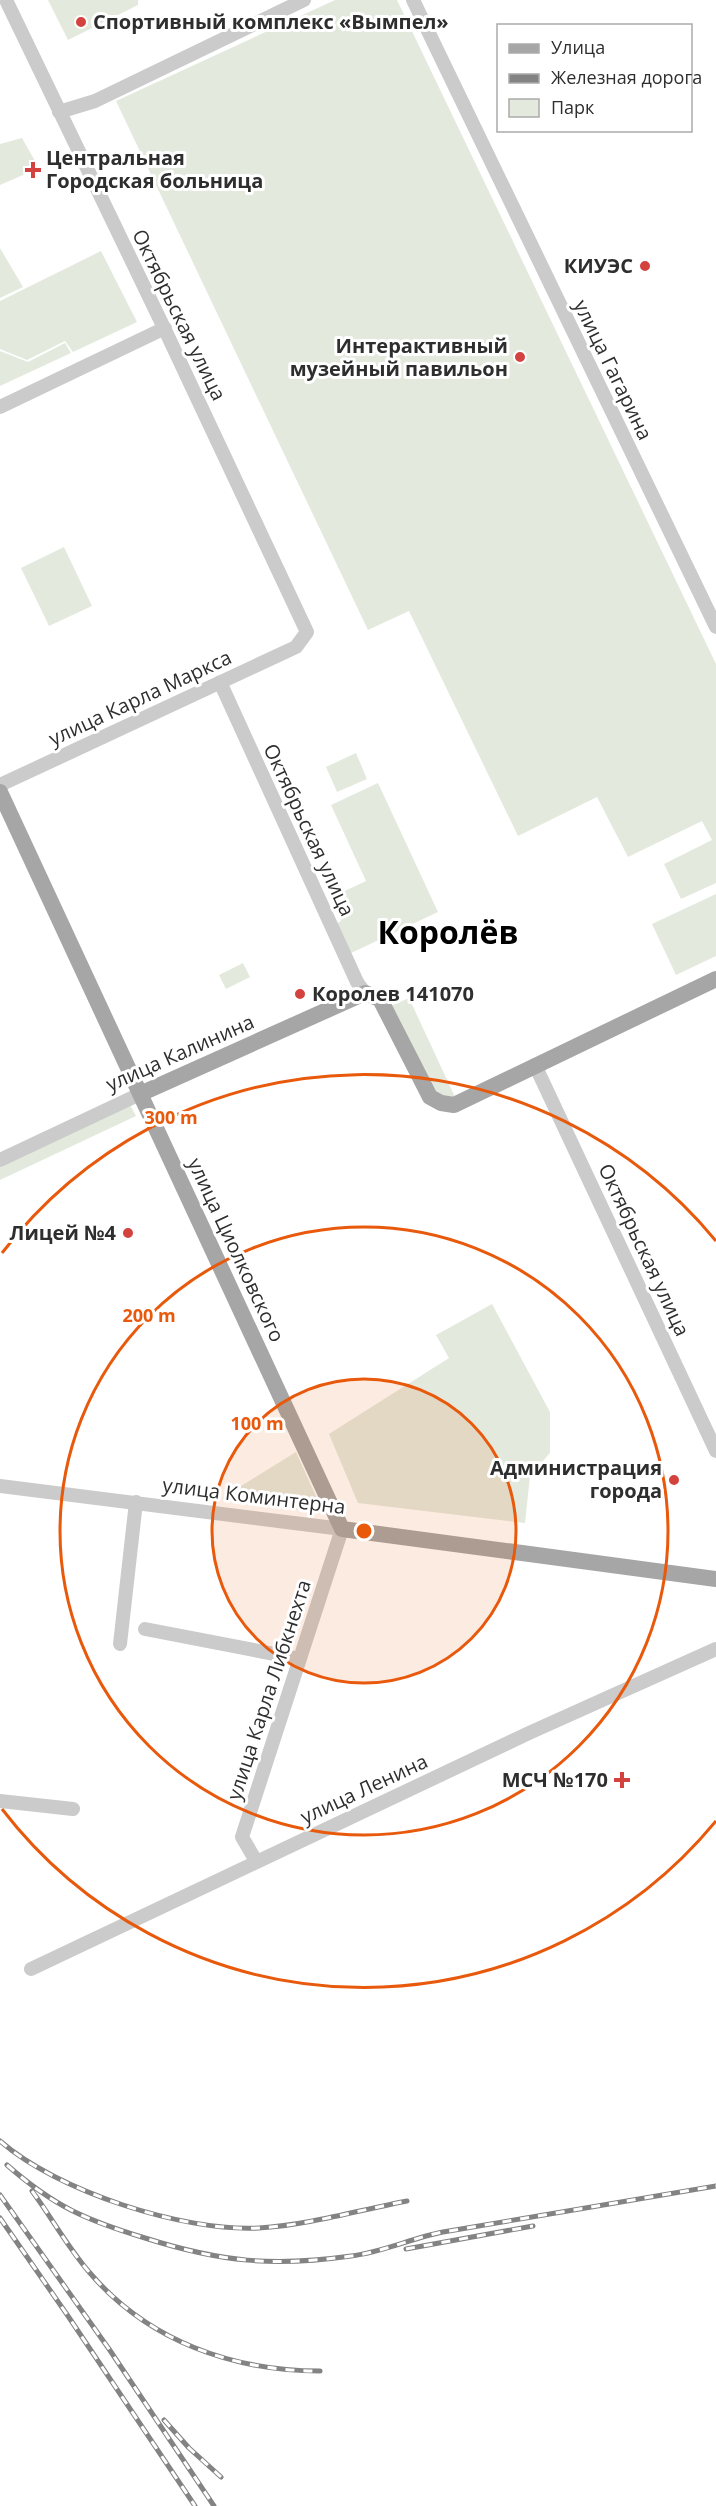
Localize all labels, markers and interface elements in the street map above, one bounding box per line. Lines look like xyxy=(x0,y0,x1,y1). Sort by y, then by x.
place label: Спортивный комплекс «Вымпел» xyxy=(93,8,449,35)
marker: Спортивный комплекс «Вымпел» xyxy=(74,15,88,29)
legend xyxy=(497,24,692,132)
text: Улица xyxy=(551,35,605,59)
text: Железная дорога xyxy=(551,65,702,89)
text: Парк xyxy=(551,95,595,119)
place label: Центральная Городская больница xyxy=(46,144,263,194)
marker: Центральная Городская больница xyxy=(24,161,42,179)
street label: Октябрьская улица xyxy=(126,225,233,405)
place label: КИУЭС xyxy=(564,252,633,279)
marker: КИУЭС xyxy=(638,259,652,273)
street label: улица Гагарина xyxy=(568,295,659,444)
place label: Интерактивный музейный павильон xyxy=(290,332,508,382)
marker: Интерактивный музейный павильон xyxy=(513,350,527,364)
street label: улица Карла Маркса xyxy=(44,643,236,752)
street label: Октябрьская улица xyxy=(258,739,361,920)
district label: Королёв xyxy=(377,910,519,953)
place label: Королев 141070 xyxy=(312,980,474,1007)
marker: Королев 141070 xyxy=(293,987,307,1001)
street label: улица Калинина xyxy=(101,1008,258,1097)
text: 300 m xyxy=(144,1105,198,1129)
street label: улица Циолковского xyxy=(182,1153,291,1346)
street label: Октябрьская улица xyxy=(593,1159,696,1340)
place label: Лицей №4 xyxy=(10,1219,117,1246)
marker: Лицей №4 xyxy=(121,1226,135,1240)
text: 200 m xyxy=(122,1303,176,1327)
text: 100 m xyxy=(230,1411,284,1435)
place label: Администрация города xyxy=(490,1454,662,1504)
street label: улица Коминтерна xyxy=(161,1471,347,1520)
marker: Администрация города xyxy=(667,1473,681,1487)
centre of rings xyxy=(354,1521,374,1541)
street label: улица Карла Либкнехта xyxy=(220,1576,317,1803)
street label: улица Ленина xyxy=(296,1747,432,1830)
place label: МСЧ №170 xyxy=(502,1766,608,1793)
marker: МСЧ №170 xyxy=(613,1771,631,1789)

